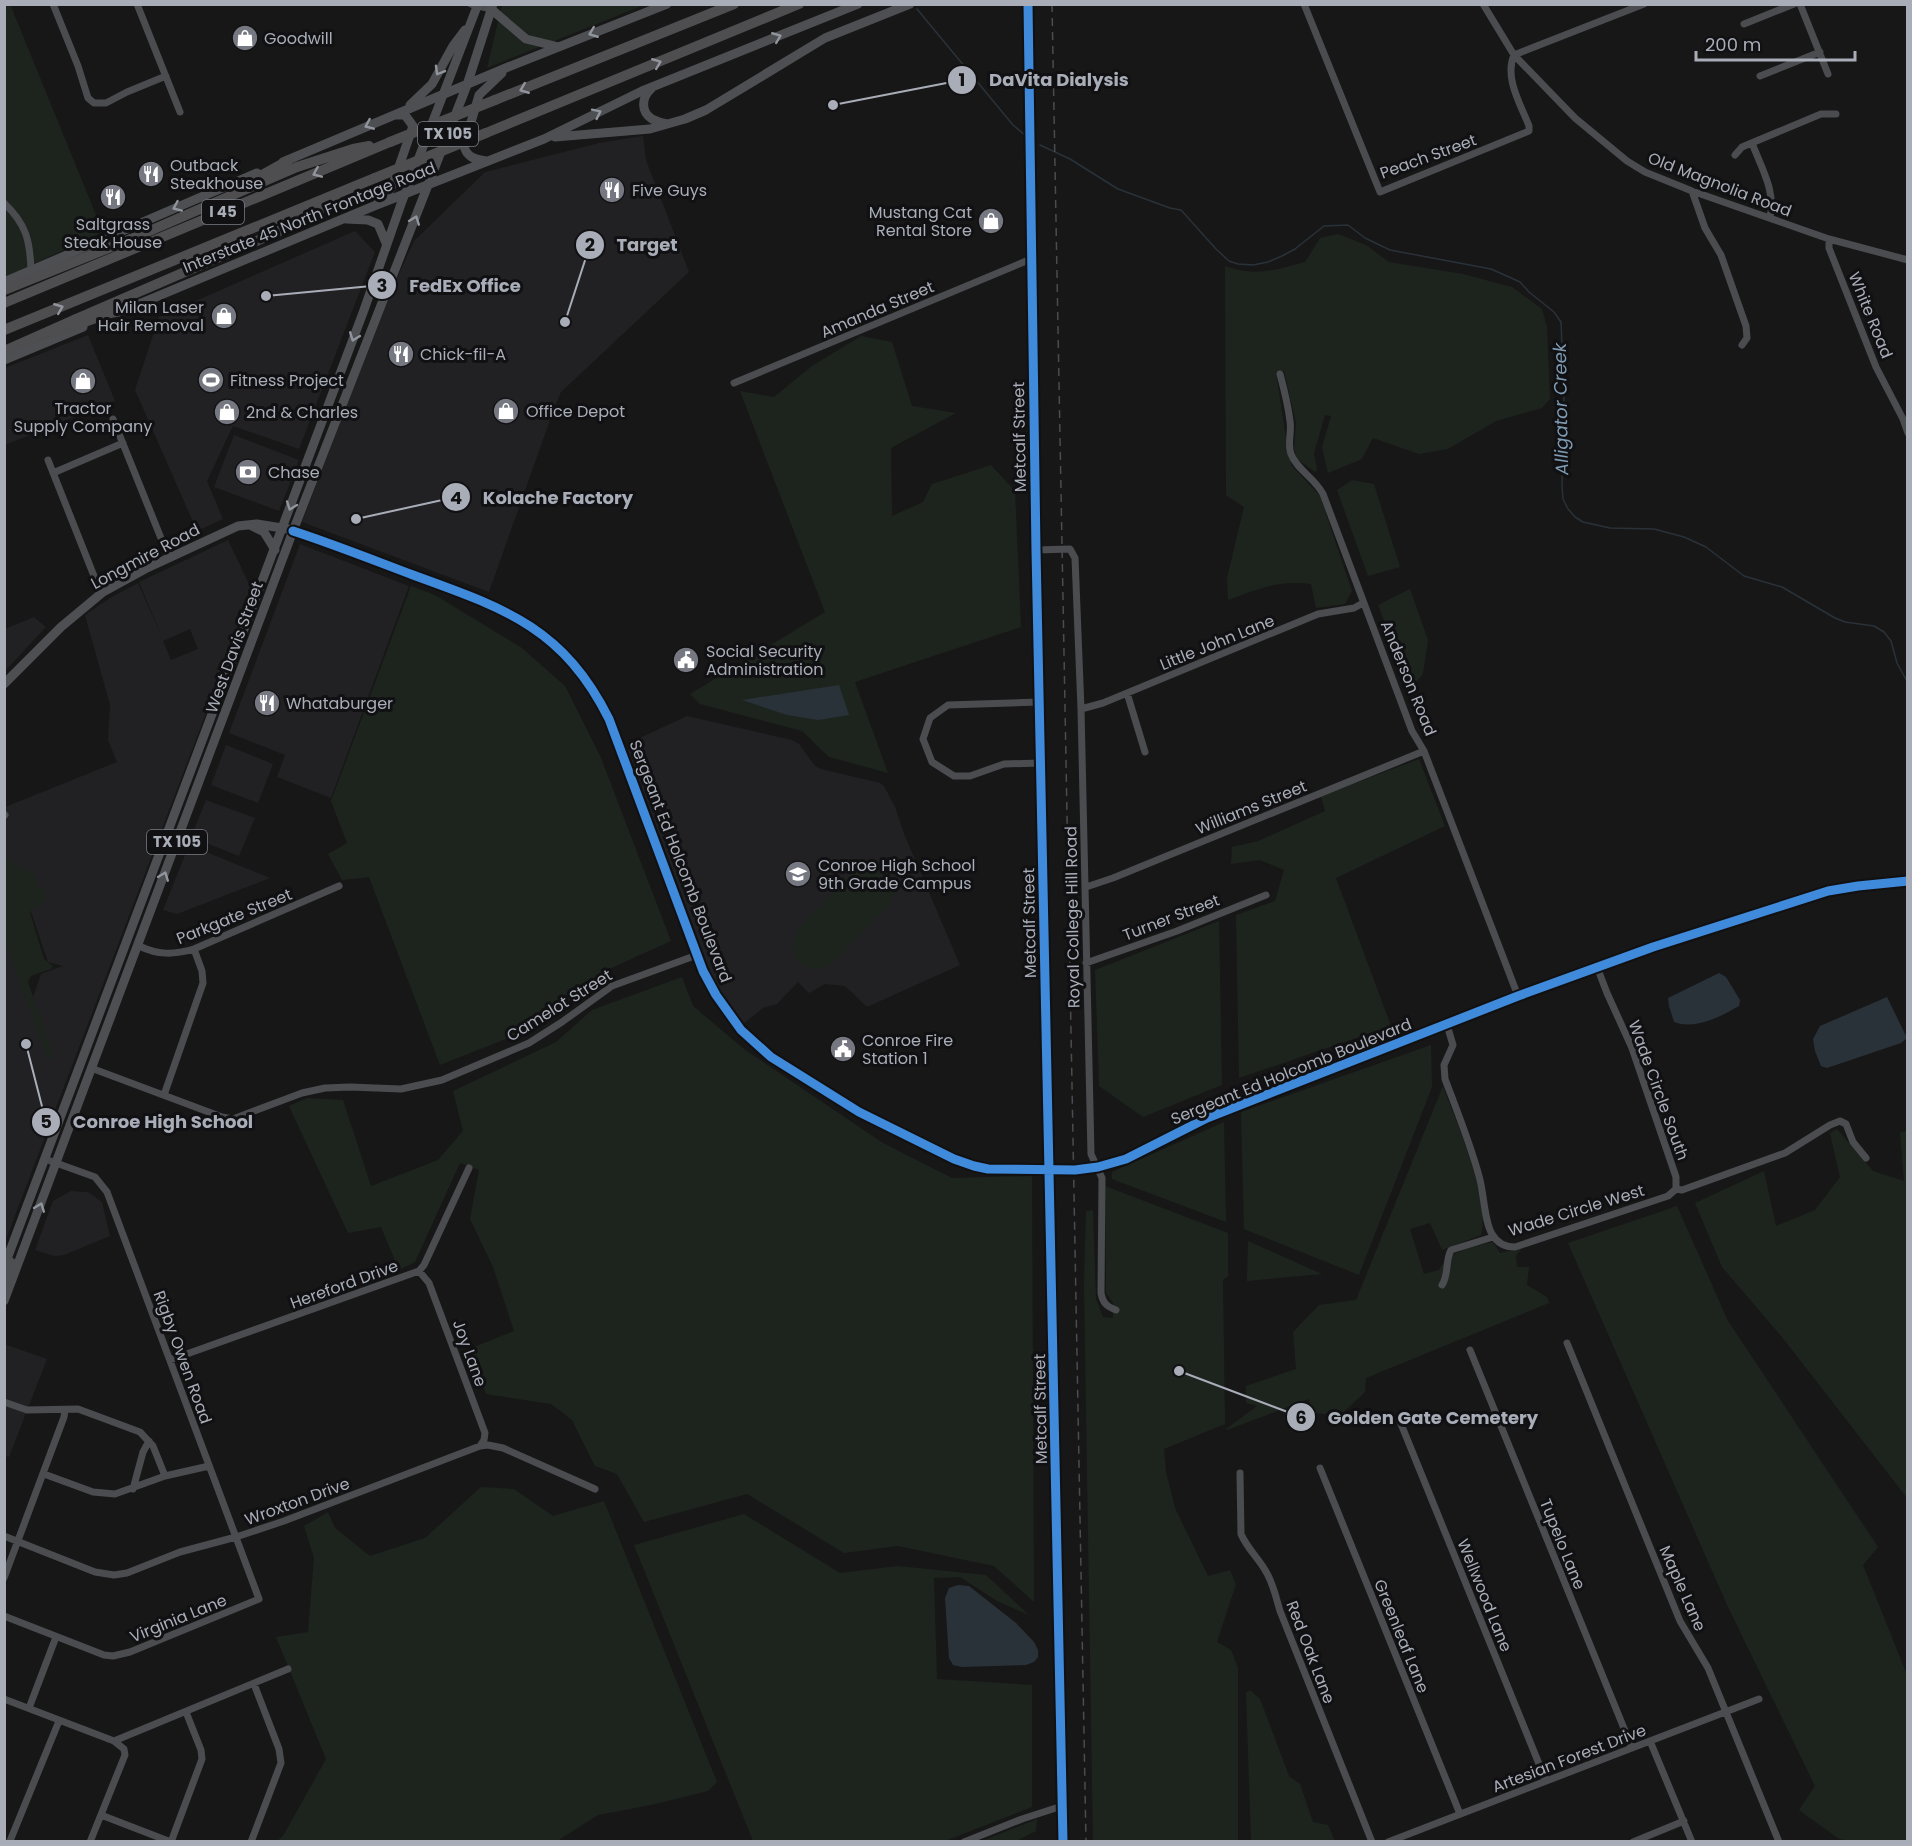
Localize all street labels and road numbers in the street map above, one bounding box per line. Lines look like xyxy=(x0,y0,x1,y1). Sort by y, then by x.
road number: TX 105 xyxy=(418,122,478,146)
street label: Peach Street xyxy=(1377,128,1480,185)
street label: Old Magnolia Road xyxy=(1645,146,1795,222)
street label: Interstate 45 North Frontage Road xyxy=(179,156,439,279)
road number: I 45 xyxy=(202,200,244,224)
street label: White Road xyxy=(1843,268,1898,362)
street label: Amanda Street xyxy=(817,275,938,344)
street label: Metcalf Street xyxy=(1007,381,1032,492)
street label: Longmire Road xyxy=(87,518,204,595)
street label: West Davis Street xyxy=(200,578,269,716)
street label: Little John Lane xyxy=(1156,609,1278,676)
street label: Anderson Road xyxy=(1375,617,1442,739)
street label: Sergeant Ed Holcomb Boulevard xyxy=(624,737,737,986)
street label: Williams Street xyxy=(1192,775,1310,840)
street label: Royal College Hill Road xyxy=(1059,826,1086,1008)
road number: TX 105 xyxy=(147,830,207,854)
street label: Metcalf Street xyxy=(1017,867,1042,978)
street label: Parkgate Street xyxy=(173,883,296,950)
street label: Turner Street xyxy=(1119,888,1223,947)
street label: Camelot Street xyxy=(502,964,617,1047)
street label: Sergeant Ed Holcomb Boulevard xyxy=(1167,1012,1415,1130)
street label: Wade Circle South xyxy=(1623,1017,1695,1163)
street label: Wade Circle West xyxy=(1505,1179,1647,1242)
street label: Hereford Drive xyxy=(287,1254,402,1315)
street label: Rigby Owen Road xyxy=(148,1287,217,1427)
street label: Joy Lane xyxy=(447,1316,492,1390)
street label: Metcalf Street xyxy=(1028,1353,1053,1464)
street label: Wroxton Drive xyxy=(241,1472,353,1531)
street label: Tupelo Lane xyxy=(1534,1495,1591,1593)
street label: Wellwood Lane xyxy=(1451,1535,1518,1655)
street label: Maple Lane xyxy=(1653,1542,1712,1635)
street label: Greenleaf Lane xyxy=(1368,1576,1435,1696)
street label: Virginia Lane xyxy=(126,1589,230,1648)
street label: Red Oak Lane xyxy=(1280,1597,1341,1707)
street label: Artesian Forest Drive xyxy=(1489,1719,1649,1798)

